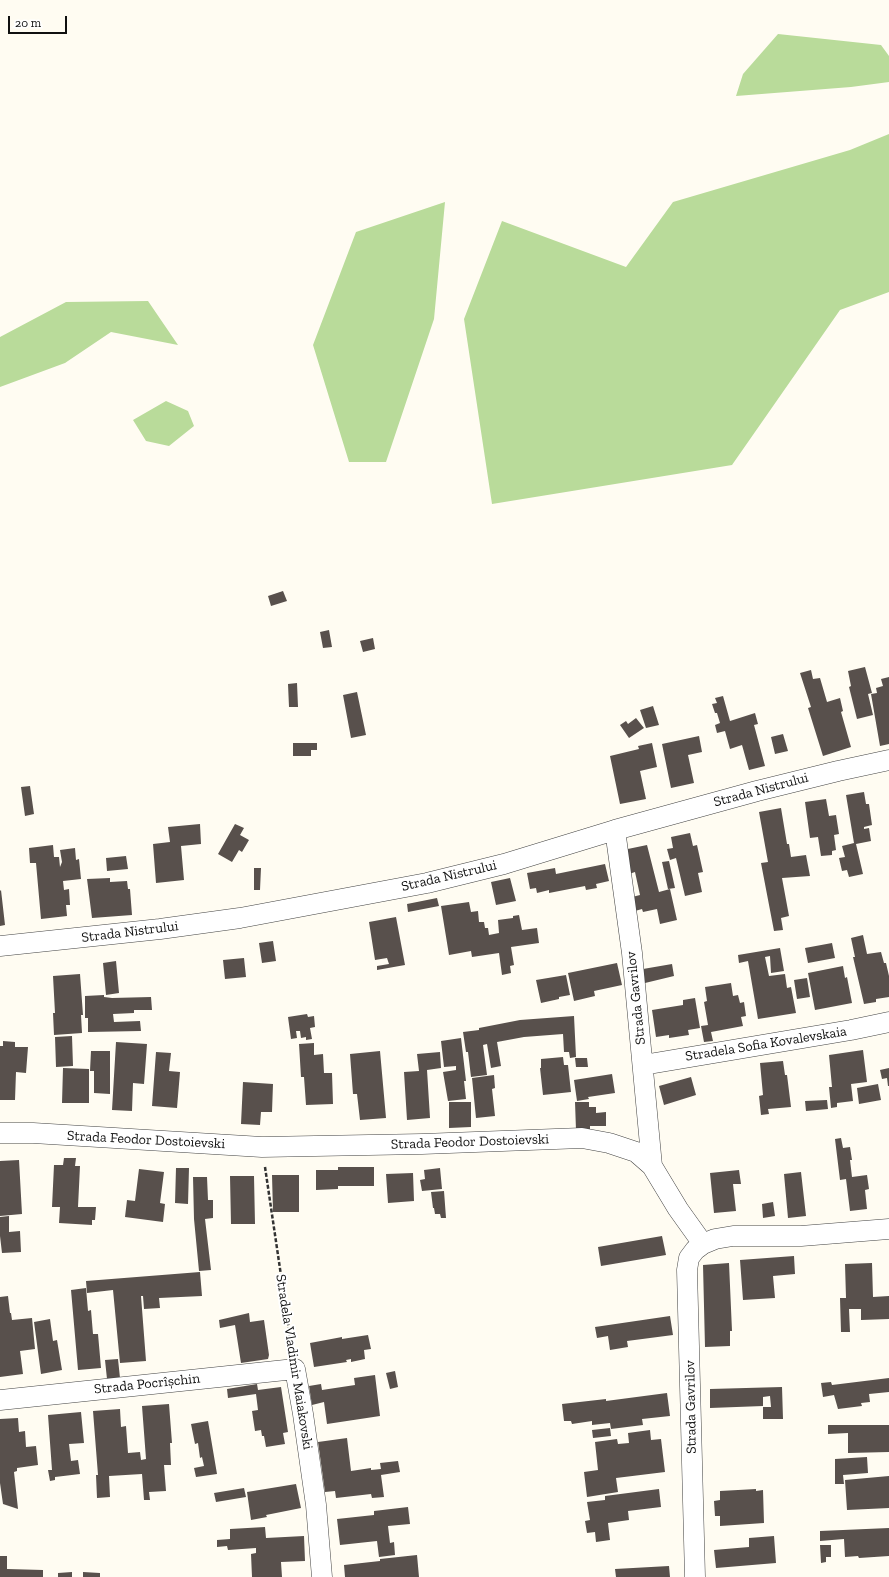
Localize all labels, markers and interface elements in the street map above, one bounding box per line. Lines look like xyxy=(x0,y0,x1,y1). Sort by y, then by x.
scale bar xyxy=(10,8,69,34)
text: 20 m xyxy=(15,16,41,30)
street label: Strada Nistrului xyxy=(712,769,810,811)
street label: Strada Nistrului xyxy=(400,857,498,895)
street label: Strada Nistrului xyxy=(81,918,179,946)
street label: Strada Gavrilov xyxy=(623,950,649,1046)
street label: Stradela Sofia Kovalevskaia xyxy=(684,1023,848,1065)
street label: Strada Feodor Dostoievski xyxy=(67,1127,225,1153)
street label: Strada Feodor Dostoievski xyxy=(391,1131,549,1153)
street label: Stradela Vladimir Maiakovski xyxy=(272,1273,316,1451)
street label: Strada Gavrilov xyxy=(682,1360,700,1454)
street label: Strada Pocrîșchin xyxy=(93,1370,201,1398)

